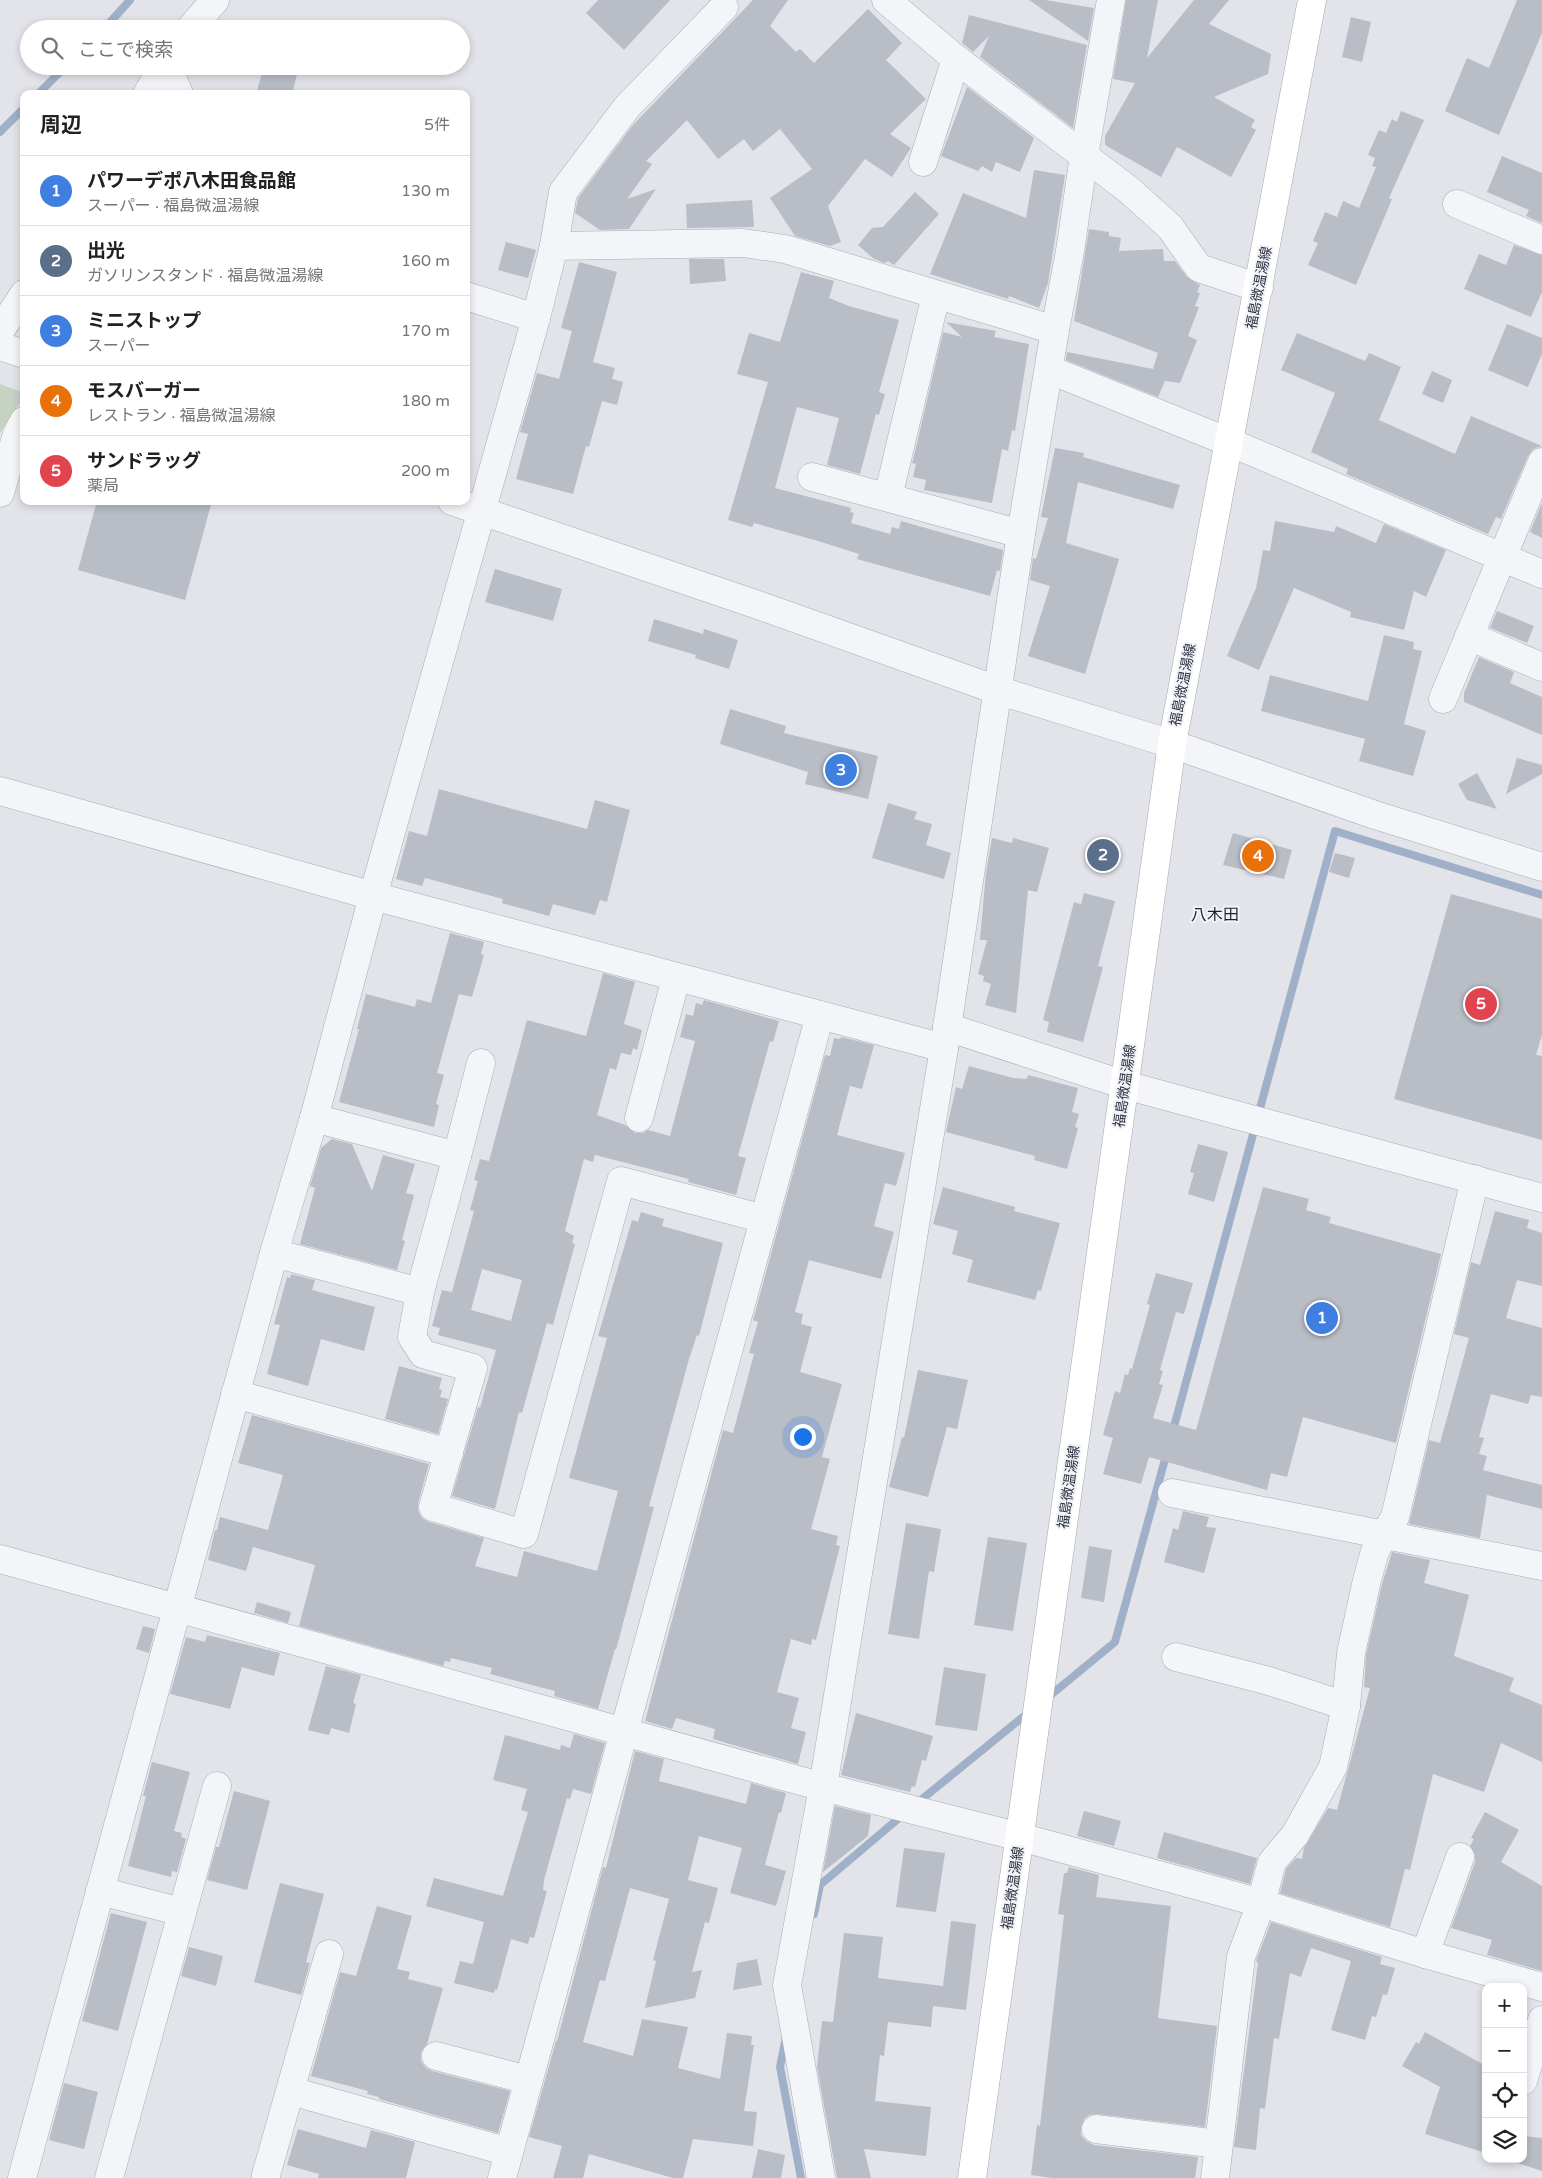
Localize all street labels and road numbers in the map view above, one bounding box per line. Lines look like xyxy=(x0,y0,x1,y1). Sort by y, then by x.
street label: 福島微温湯線 xyxy=(1243,245,1275,331)
street label: 福島微温湯線 xyxy=(1167,642,1199,728)
street label: 福島微温湯線 xyxy=(1111,1043,1139,1129)
street label: 福島微温湯線 xyxy=(1055,1444,1083,1530)
street label: 福島微温湯線 xyxy=(999,1845,1027,1931)

